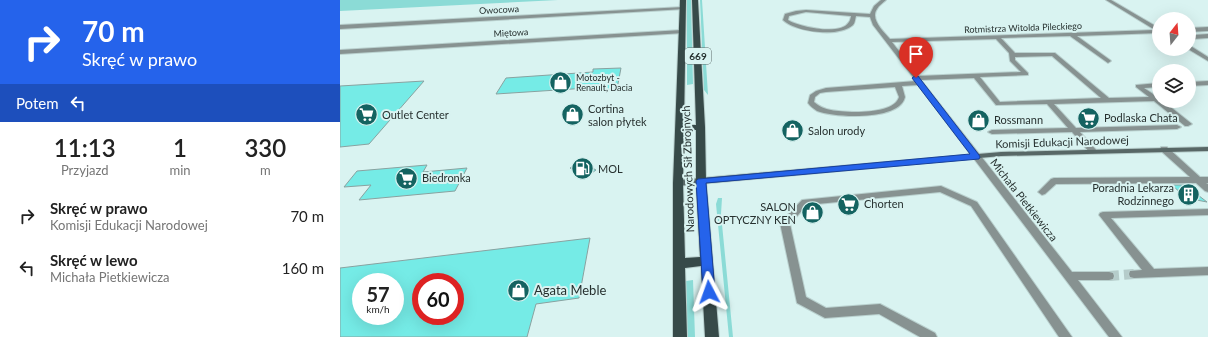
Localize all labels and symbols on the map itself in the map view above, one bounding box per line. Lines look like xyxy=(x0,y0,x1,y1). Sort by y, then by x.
street label: Owocowa xyxy=(479,3,519,16)
north arrow xyxy=(1152,12,1196,56)
street label: Rotmistrza Witolda Pileckiego xyxy=(964,20,1082,35)
street label: Miętowa xyxy=(493,26,529,39)
pin xyxy=(899,37,933,78)
road number: 669 xyxy=(685,48,711,64)
shop icon: Motozbyt - Renault, Dacia xyxy=(548,70,574,96)
place label: Motozbyt - Renault, Dacia xyxy=(576,72,632,93)
supermarket icon: Outlet Center xyxy=(354,102,380,128)
shop icon: Cortina salon płytek xyxy=(559,102,585,128)
place label: Cortina salon płytek xyxy=(588,102,647,128)
street label: Narodowych Sił Zbrojnych xyxy=(679,105,696,233)
supermarket icon: Podlaska Chata xyxy=(1076,105,1102,131)
shop icon: Rossmann xyxy=(966,107,992,133)
place label: Outlet Center xyxy=(382,108,449,121)
place label: Podlaska Chata xyxy=(1104,111,1178,124)
place label: Rossmann xyxy=(994,113,1043,126)
shop icon: Salon urody xyxy=(780,118,806,144)
place label: Salon urody xyxy=(808,124,865,137)
street label: Komisji Edukacji Narodowej xyxy=(995,133,1129,150)
fuel station icon: MOL xyxy=(570,156,596,182)
street label: Michała Pietkiewicza xyxy=(988,156,1061,244)
place label: MOL xyxy=(598,162,623,175)
supermarket icon: Biedronka xyxy=(394,165,420,191)
place label: Biedronka xyxy=(422,171,471,184)
place label: Poradnia Lekarza Rodzinnego xyxy=(1092,181,1174,207)
building icon: Poradnia Lekarza Rodzinnego xyxy=(1176,181,1202,207)
supermarket icon: Chorten xyxy=(836,191,862,217)
place label: Chorten xyxy=(864,197,904,210)
place label: SALON OPTYCZNY KEN xyxy=(714,200,796,226)
shop icon: SALON OPTYCZNY KEN xyxy=(799,200,825,226)
position arrow xyxy=(688,271,730,313)
speed limit sign: 60 xyxy=(412,273,464,325)
shop icon: Agata Meble xyxy=(505,277,531,303)
place label: Agata Meble xyxy=(534,282,606,298)

